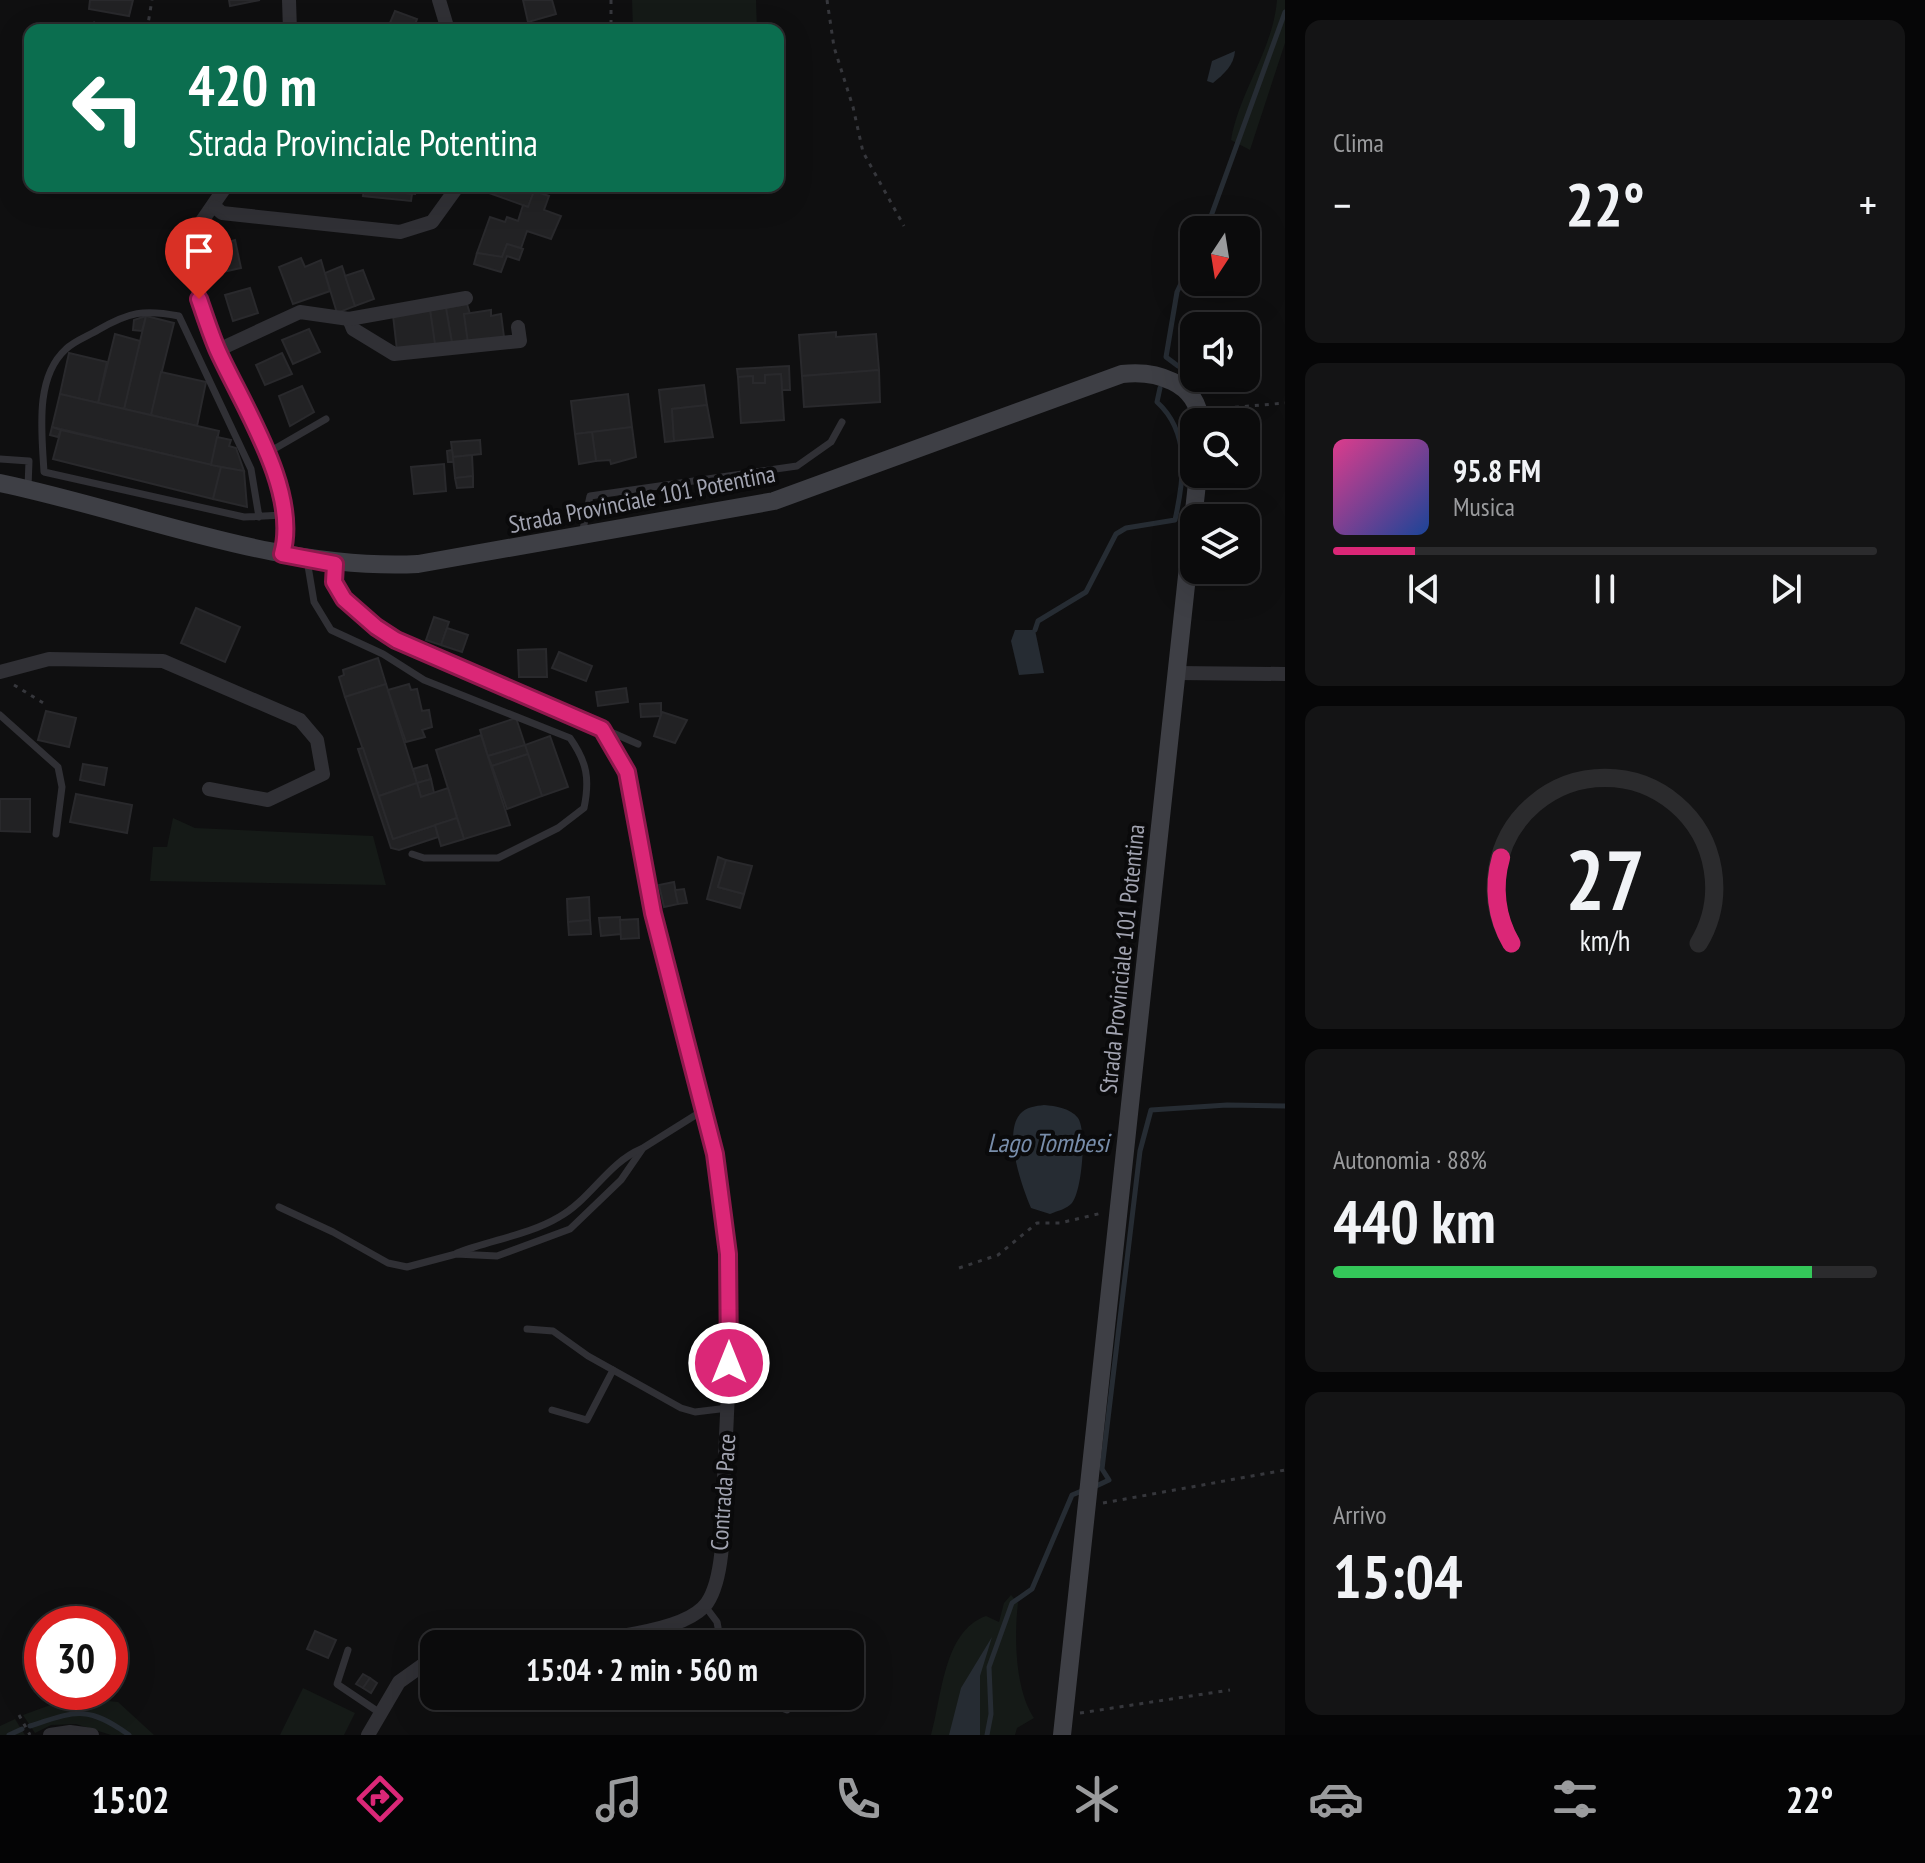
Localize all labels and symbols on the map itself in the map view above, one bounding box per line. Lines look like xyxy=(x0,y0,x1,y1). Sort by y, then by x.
north arrow xyxy=(1180,216,1260,296)
pin xyxy=(165,217,233,299)
street label: Strada Provinciale 101 Potentina xyxy=(506,458,778,540)
street label: Strada Provinciale 101 Potentina xyxy=(1092,823,1152,1095)
water label: Lago Tombesi xyxy=(987,1126,1112,1159)
position arrow xyxy=(687,1321,771,1405)
street label: Contrada Pace xyxy=(703,1433,743,1551)
speed limit sign: 30 xyxy=(24,1606,128,1710)

